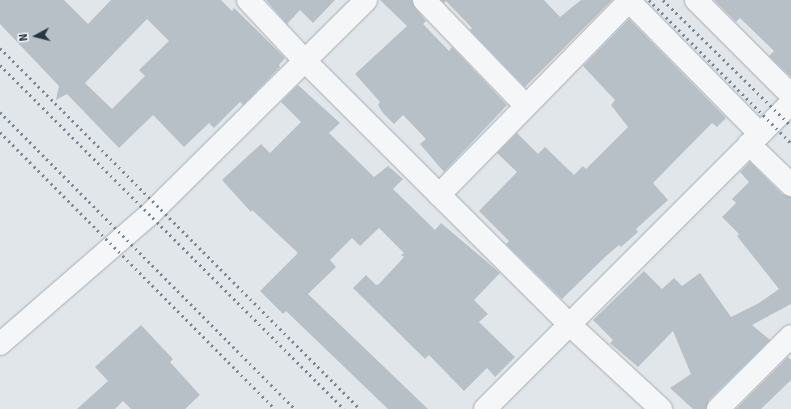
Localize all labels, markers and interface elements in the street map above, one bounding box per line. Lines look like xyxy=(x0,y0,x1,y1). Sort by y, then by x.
north arrow xyxy=(16,16,56,56)
text: N xyxy=(17,33,31,42)

